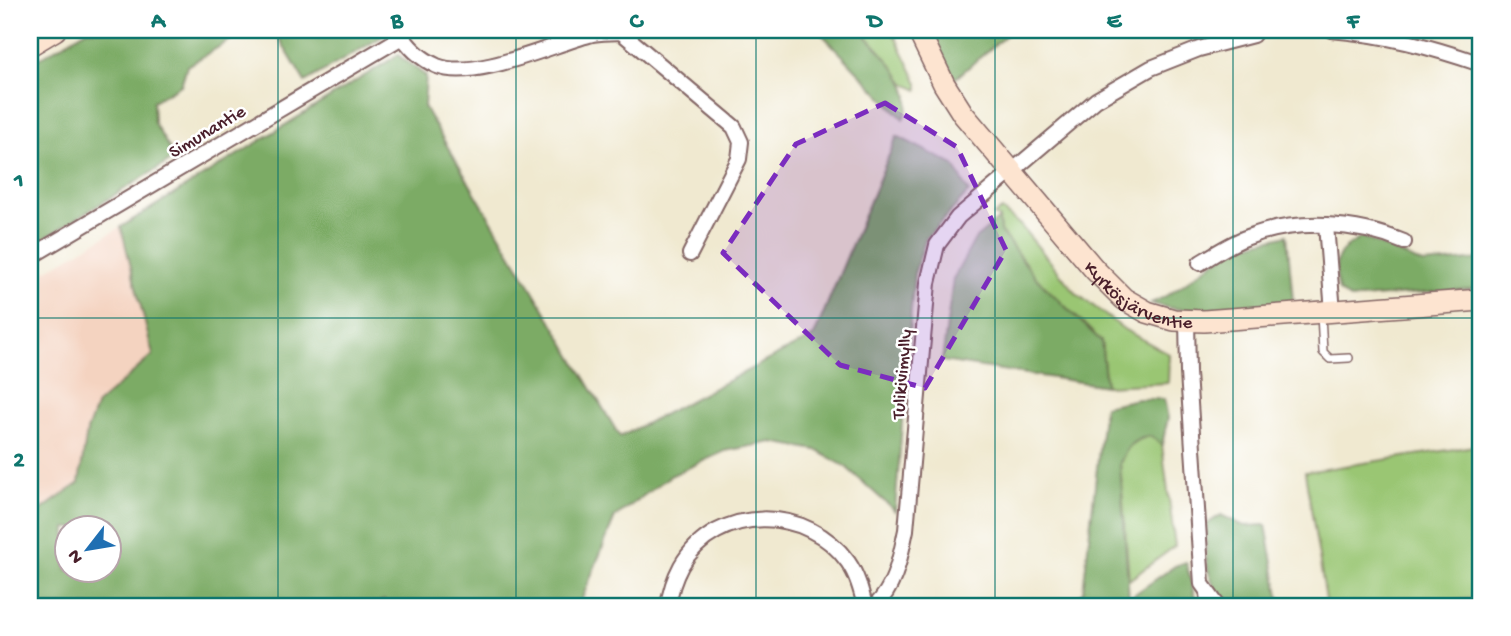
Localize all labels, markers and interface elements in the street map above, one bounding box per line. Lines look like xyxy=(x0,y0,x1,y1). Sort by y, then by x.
text: A xyxy=(150,9,166,36)
text: B xyxy=(390,9,404,36)
text: C xyxy=(630,9,645,36)
text: D xyxy=(866,9,884,36)
text: E xyxy=(1107,9,1123,36)
text: F xyxy=(1346,9,1361,36)
street label: Simunantie xyxy=(165,101,251,165)
text: 1 xyxy=(13,168,24,195)
street label: Kyrkösjärventie xyxy=(1077,257,1193,336)
street label: Tulikivimylly xyxy=(888,328,919,421)
text: 2 xyxy=(13,448,25,475)
north arrow xyxy=(52,514,122,584)
text: N xyxy=(63,545,89,567)

